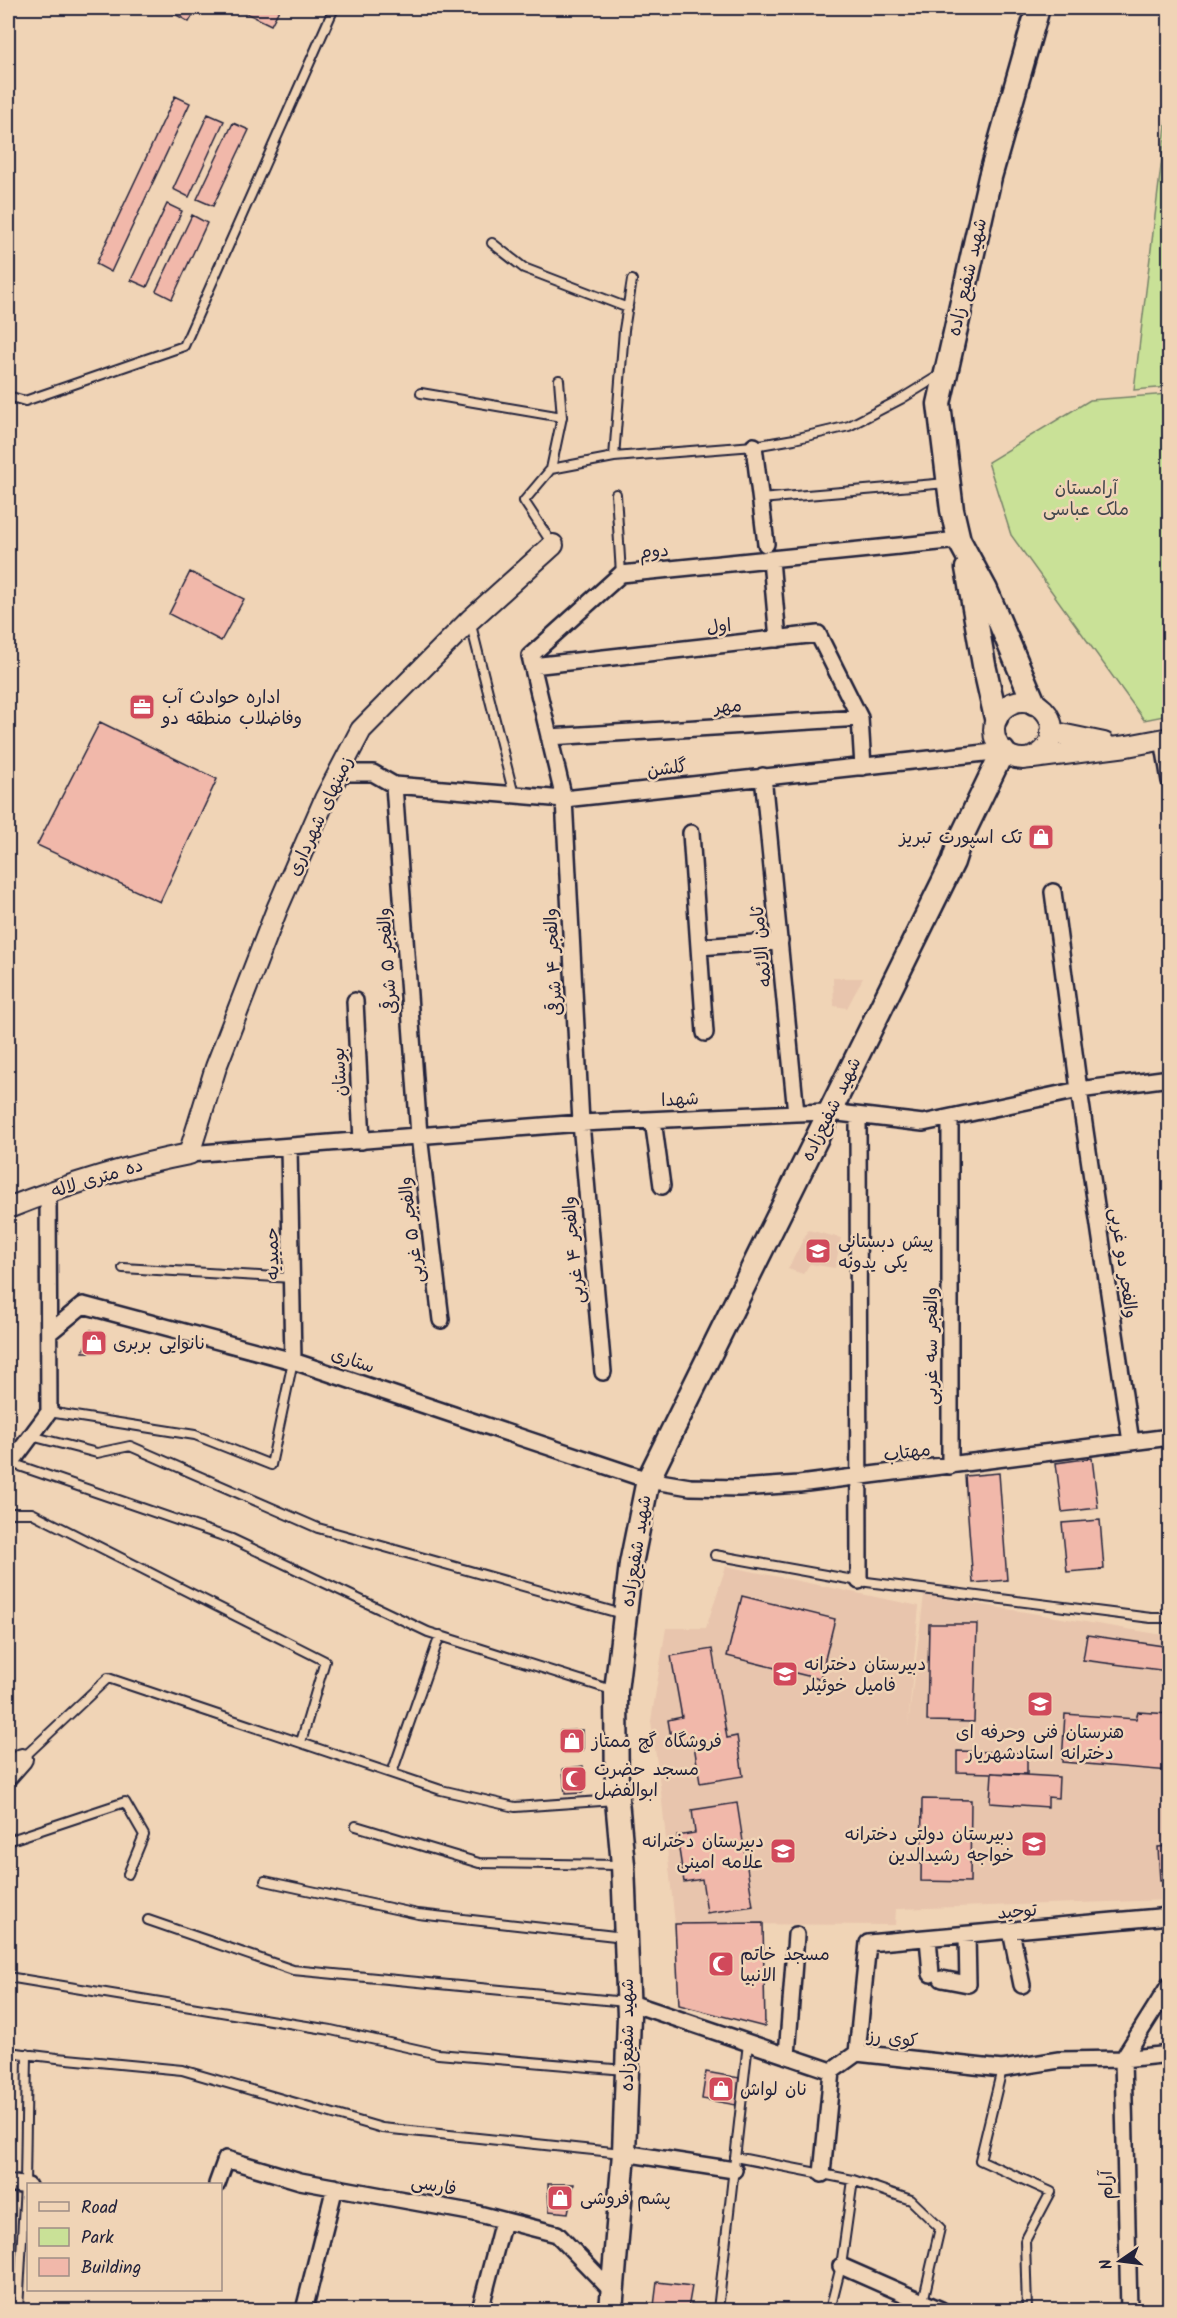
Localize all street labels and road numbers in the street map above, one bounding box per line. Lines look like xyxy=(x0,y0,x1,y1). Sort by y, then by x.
street label: شهید شفیع زاده xyxy=(941,215,996,339)
street label: دوم xyxy=(638,537,670,568)
street label: اول xyxy=(705,612,733,643)
street label: مهر xyxy=(711,692,743,723)
street label: زمینهای شهرداری xyxy=(281,752,362,881)
street label: گلشن xyxy=(645,753,689,786)
street label: ثامن الائمه xyxy=(744,904,781,989)
street label: والفجر ۵ شرقی xyxy=(370,907,407,1015)
street label: والفجر ۴ شرقی xyxy=(537,907,572,1017)
street label: بوستان xyxy=(325,1047,356,1097)
street label: شهید شفیع‌زاده xyxy=(795,1052,870,1167)
street label: شهدا xyxy=(660,1085,700,1116)
street label: ده متری لاله xyxy=(48,1152,147,1207)
street label: والفجر ۵ غربی xyxy=(392,1175,433,1285)
street label: والفجر ۴ غربی xyxy=(555,1195,594,1305)
street label: والفجر دو غربی xyxy=(1100,1206,1145,1320)
street label: حمیدیه xyxy=(259,1227,288,1281)
street label: والفجر سه غربی xyxy=(918,1287,947,1405)
street label: ستاری xyxy=(327,1340,378,1382)
street label: مهتاب xyxy=(882,1436,932,1471)
street label: شهید شفیع‌زاده xyxy=(614,1493,661,1609)
street label: توحید xyxy=(996,1896,1039,1929)
street label: شهید شفیع‌زاده xyxy=(614,1978,643,2092)
street label: کوی رز xyxy=(864,2022,920,2057)
street label: فارسی xyxy=(409,2168,459,2205)
street label: آرام xyxy=(1093,2169,1122,2200)

